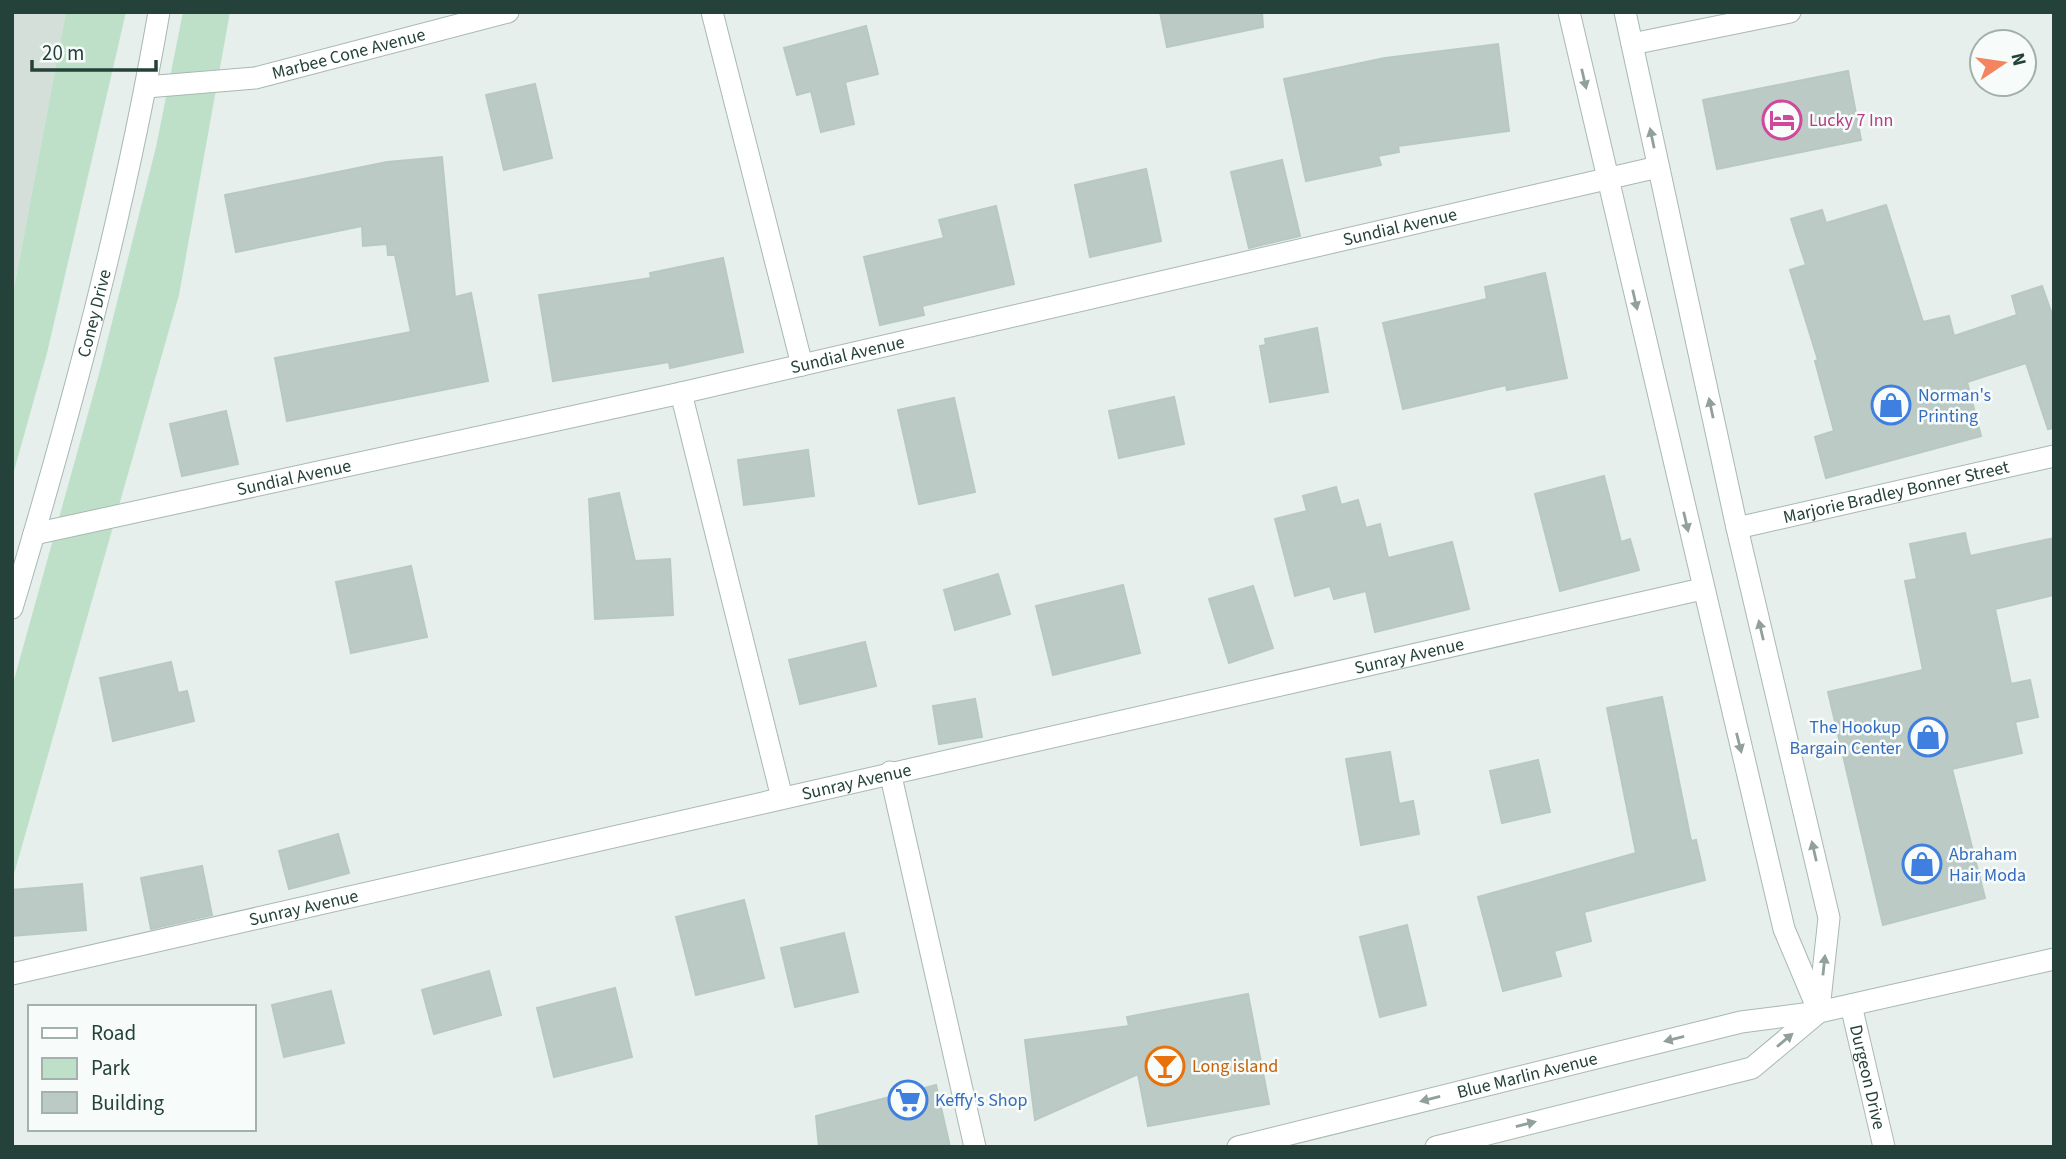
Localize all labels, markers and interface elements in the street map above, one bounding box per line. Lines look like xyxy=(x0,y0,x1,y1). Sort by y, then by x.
street label: Marbee Cone Avenue xyxy=(269,22,428,86)
scale bar xyxy=(32,28,156,72)
north arrow xyxy=(1968,28,2038,98)
text: 20 m xyxy=(42,38,84,68)
text: N xyxy=(2004,50,2033,69)
one-way arrow xyxy=(1579,68,1590,90)
hotel icon: Lucky 7 Inn xyxy=(1761,99,1803,141)
place label: Lucky 7 Inn xyxy=(1809,108,1893,133)
one-way arrow xyxy=(1646,127,1657,149)
street label: Sundial Avenue xyxy=(1340,202,1460,253)
street label: Coney Drive xyxy=(71,267,118,360)
one-way arrow xyxy=(1630,290,1641,312)
street label: Sundial Avenue xyxy=(788,330,907,380)
place label: Norman's Printing xyxy=(1918,383,1991,429)
shop icon: Norman's Printing xyxy=(1870,384,1912,426)
one-way arrow xyxy=(1705,397,1716,419)
street label: Sundial Avenue xyxy=(234,453,354,502)
street label: Marjorie Bradley Bonner Street xyxy=(1781,455,2011,530)
one-way arrow xyxy=(1681,511,1692,533)
one-way arrow xyxy=(1755,619,1766,641)
street label: Sunray Avenue xyxy=(1352,632,1467,681)
place label: The Hookup Bargain Center xyxy=(1789,715,1902,761)
shop icon: The Hookup Bargain Center xyxy=(1907,716,1949,758)
one-way arrow xyxy=(1734,733,1745,755)
street label: Sunray Avenue xyxy=(799,758,914,807)
one-way arrow xyxy=(1808,840,1819,862)
place label: Abraham Hair Moda xyxy=(1949,842,2026,888)
shop icon: Abraham Hair Moda xyxy=(1901,843,1943,885)
street label: Sunray Avenue xyxy=(246,883,361,933)
one-way arrow xyxy=(1819,954,1830,976)
legend xyxy=(28,1005,256,1131)
text: Road xyxy=(91,1018,136,1048)
street label: Durgeon Drive xyxy=(1843,1022,1892,1132)
one-way arrow xyxy=(1663,1033,1685,1044)
one-way arrow xyxy=(1777,1033,1794,1048)
bar icon: Long island xyxy=(1144,1045,1186,1087)
street label: Blue Marlin Avenue xyxy=(1454,1046,1600,1105)
text: Park xyxy=(91,1053,131,1083)
place label: Long island xyxy=(1192,1054,1278,1079)
supermarket icon: Keffy's Shop xyxy=(887,1079,929,1121)
text: Building xyxy=(91,1088,165,1118)
place label: Keffy's Shop xyxy=(935,1088,1027,1113)
one-way arrow xyxy=(1419,1094,1441,1105)
one-way arrow xyxy=(1515,1118,1537,1129)

